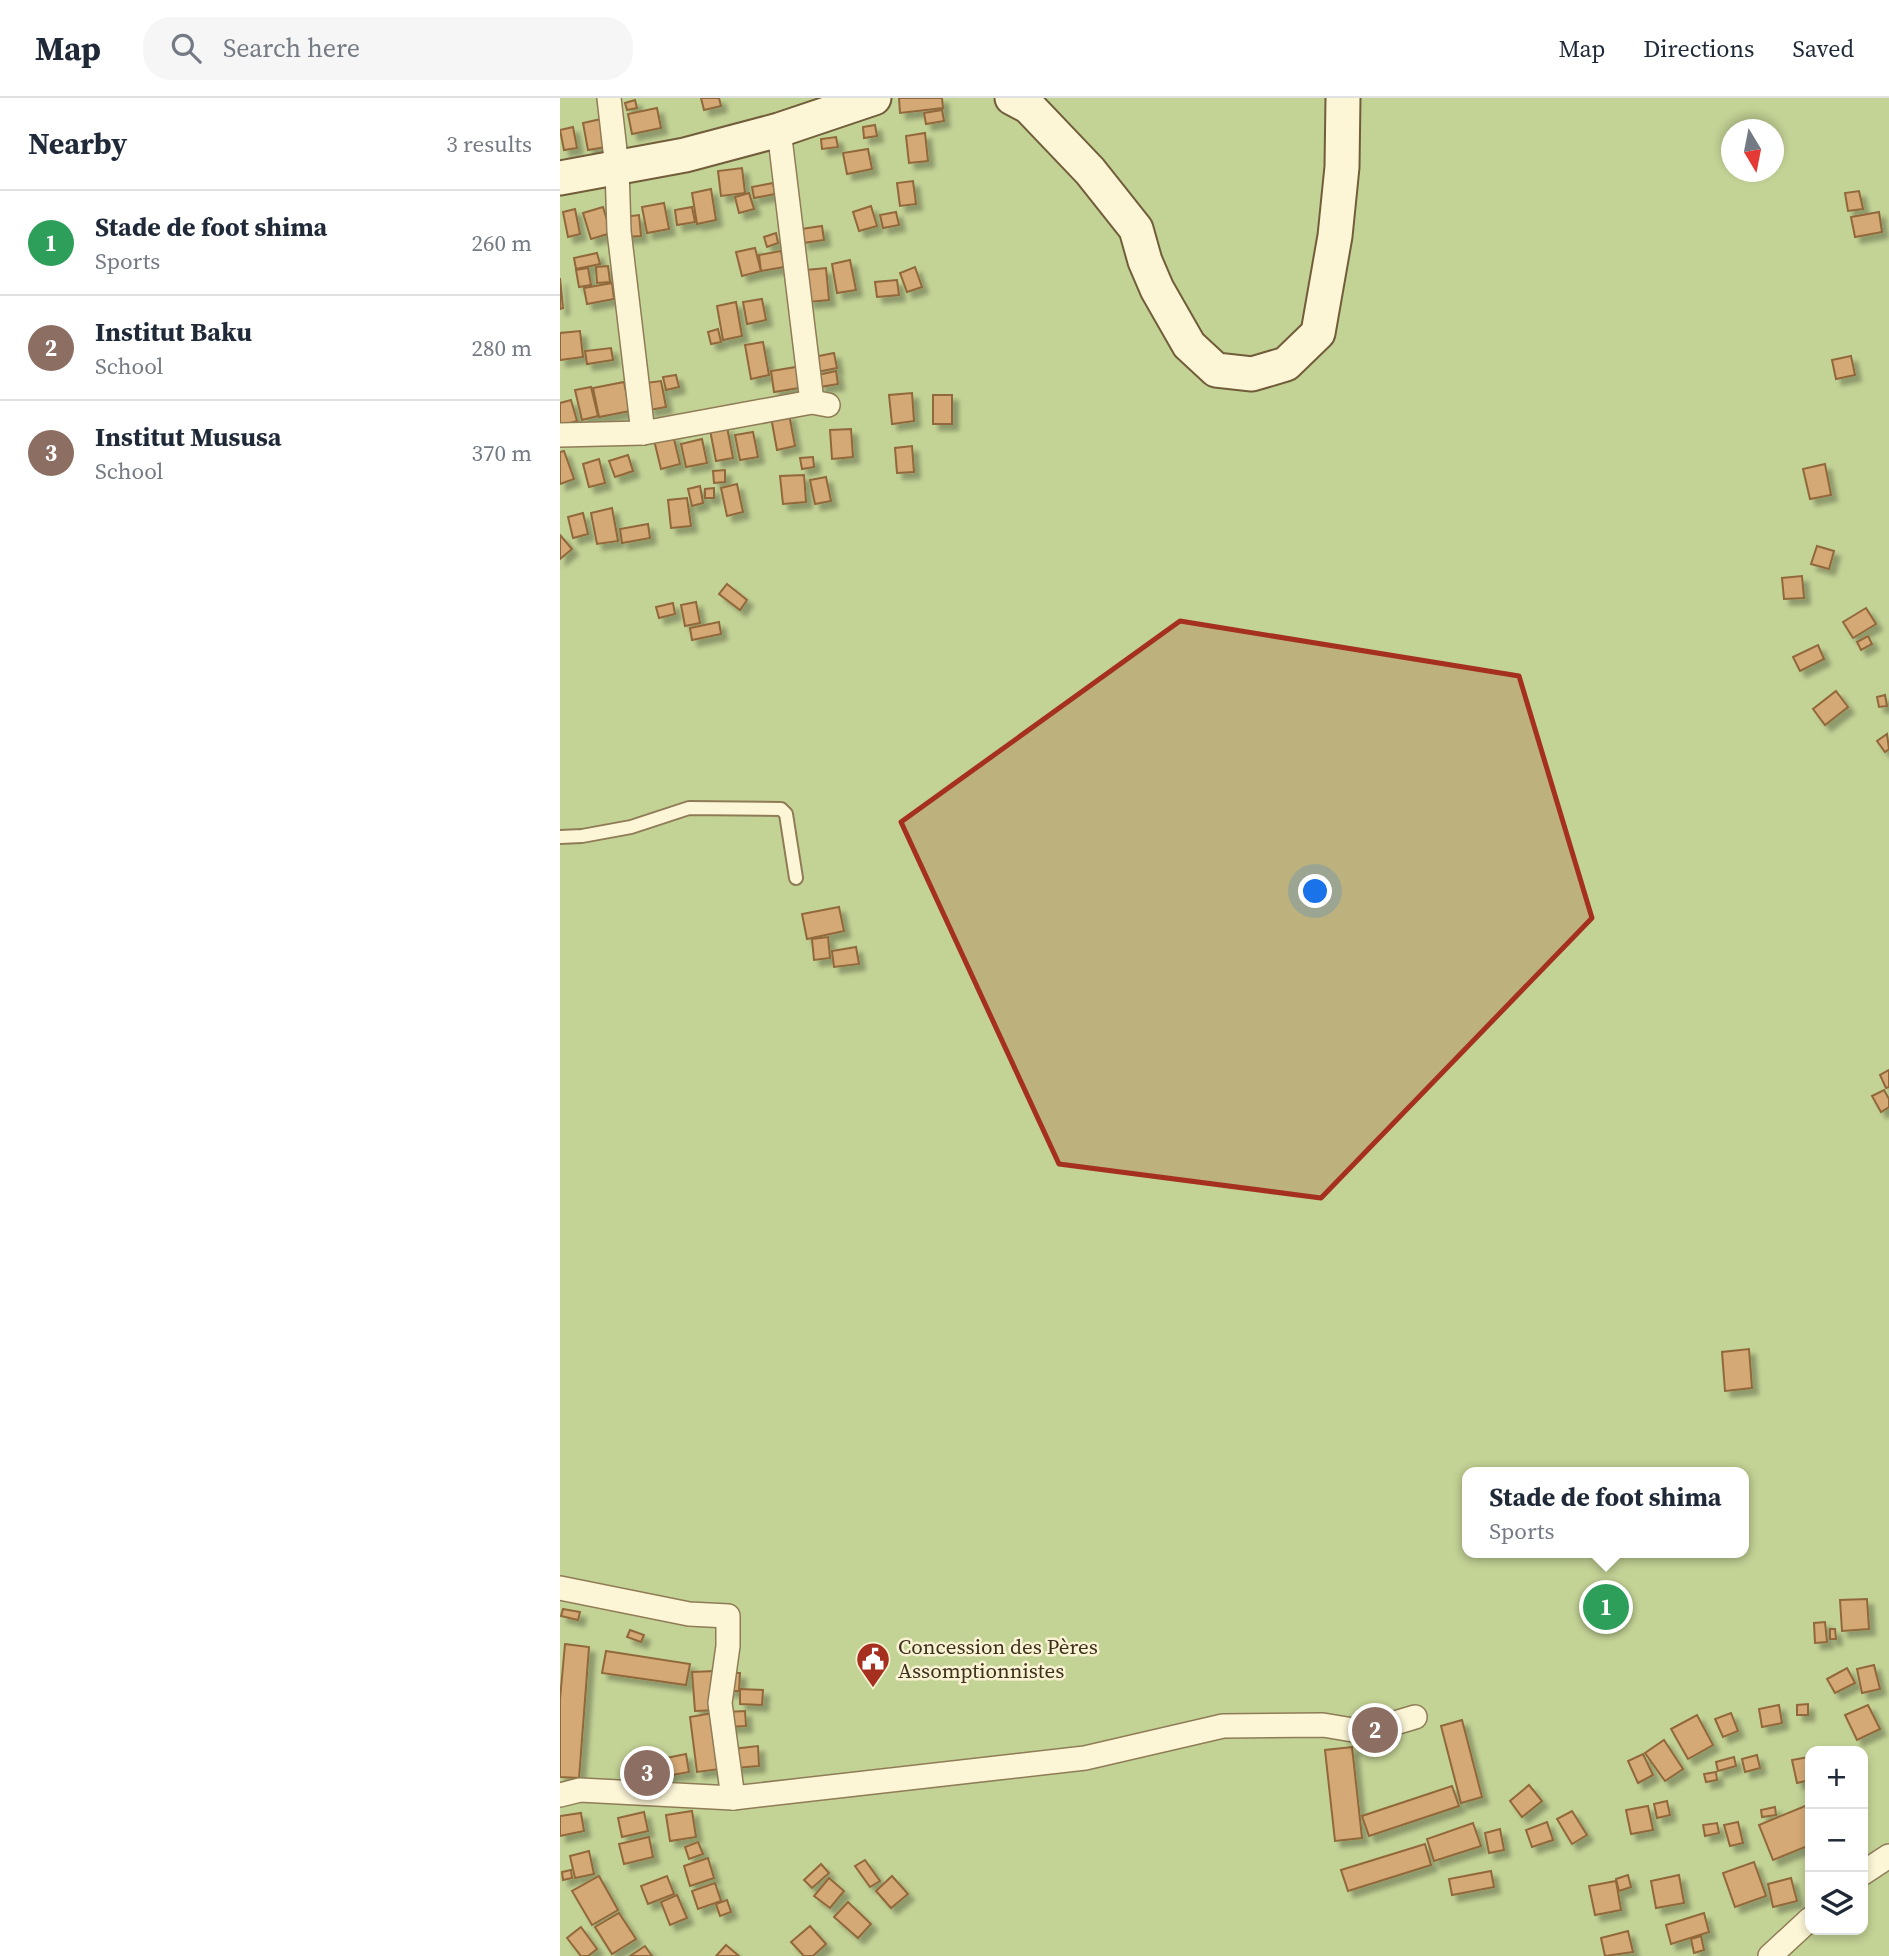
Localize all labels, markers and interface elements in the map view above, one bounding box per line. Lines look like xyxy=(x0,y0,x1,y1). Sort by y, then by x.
search box xyxy=(143,17,633,80)
text: Map xyxy=(35,26,101,71)
icon: search xyxy=(167,29,205,67)
text: Search here xyxy=(223,30,360,66)
text: Map xyxy=(1558,32,1605,65)
text: Directions xyxy=(1643,32,1754,65)
text: Saved xyxy=(1792,32,1854,65)
north arrow xyxy=(1721,119,1784,182)
text: Nearby xyxy=(28,123,127,164)
text: 3 results xyxy=(446,128,532,160)
text: Stade de foot shima xyxy=(95,209,327,245)
text: 1 xyxy=(45,227,57,259)
text: 260 m xyxy=(471,227,532,259)
text: Sports xyxy=(95,245,160,277)
text: Institut Baku xyxy=(95,314,252,350)
text: 2 xyxy=(45,332,57,364)
text: 280 m xyxy=(471,332,532,364)
text: School xyxy=(95,350,163,382)
text: Institut Mususa xyxy=(95,419,281,455)
text: 3 xyxy=(45,437,57,469)
text: 370 m xyxy=(471,437,532,469)
text: School xyxy=(95,455,163,487)
your location xyxy=(1298,874,1332,908)
popup xyxy=(1462,1467,1749,1558)
text: Stade de foot shima xyxy=(1489,1479,1722,1515)
text: Sports xyxy=(1489,1515,1555,1547)
pin: 1 xyxy=(1583,1581,1629,1633)
place label: Concession des Pères Assomptionnistes xyxy=(898,1632,1098,1685)
public building icon: Concession des Pères Assomptionnistes xyxy=(854,1640,892,1689)
pin: 2 xyxy=(1352,1704,1398,1756)
map controls xyxy=(1805,1746,1868,1935)
button: + xyxy=(1805,1746,1868,1809)
pin: 3 xyxy=(624,1747,670,1799)
button: − xyxy=(1805,1809,1868,1872)
button: layers xyxy=(1805,1872,1868,1935)

